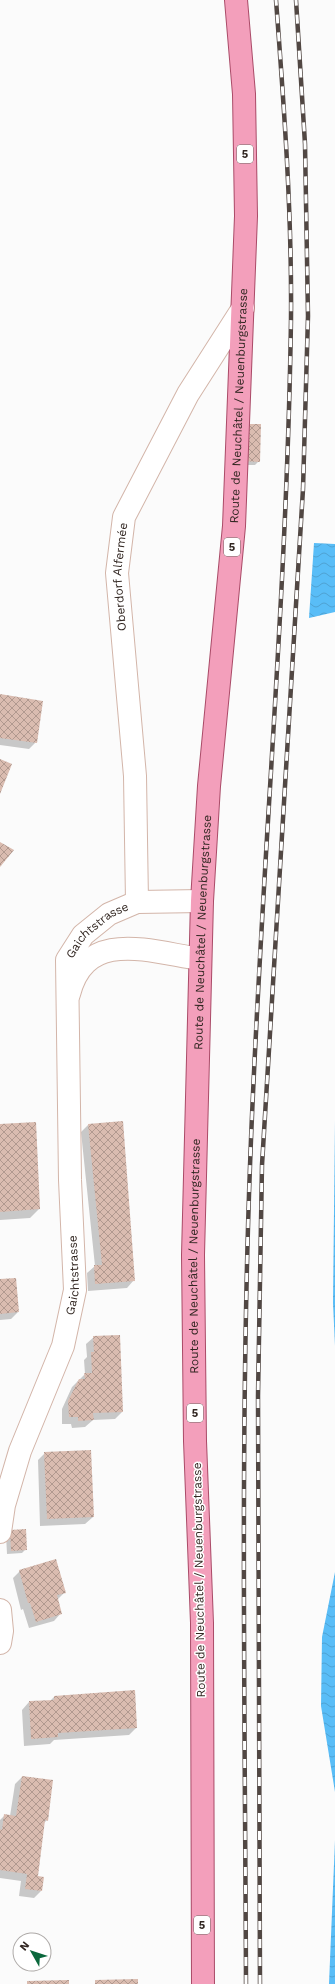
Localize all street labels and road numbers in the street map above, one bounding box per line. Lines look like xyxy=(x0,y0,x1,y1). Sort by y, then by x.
road number: 5 xyxy=(237,145,253,163)
street label: Route de Neuchâtel / Neuenburgstrasse xyxy=(227,288,250,524)
street label: Oberdorf Alfermée xyxy=(110,522,130,632)
road number: 5 xyxy=(224,538,240,556)
street label: Route de Neuchâtel / Neuenburgstrasse xyxy=(191,814,214,1050)
street label: Gaichtstrasse xyxy=(63,899,131,961)
street label: Route de Neuchâtel / Neuenburgstrasse xyxy=(186,1138,203,1374)
street label: Gaichtstrasse xyxy=(63,1235,82,1316)
road number: 5 xyxy=(187,1404,203,1422)
street label: Route de Neuchâtel / Neuenburgstrasse xyxy=(190,1462,208,1698)
road number: 5 xyxy=(194,1916,210,1934)

